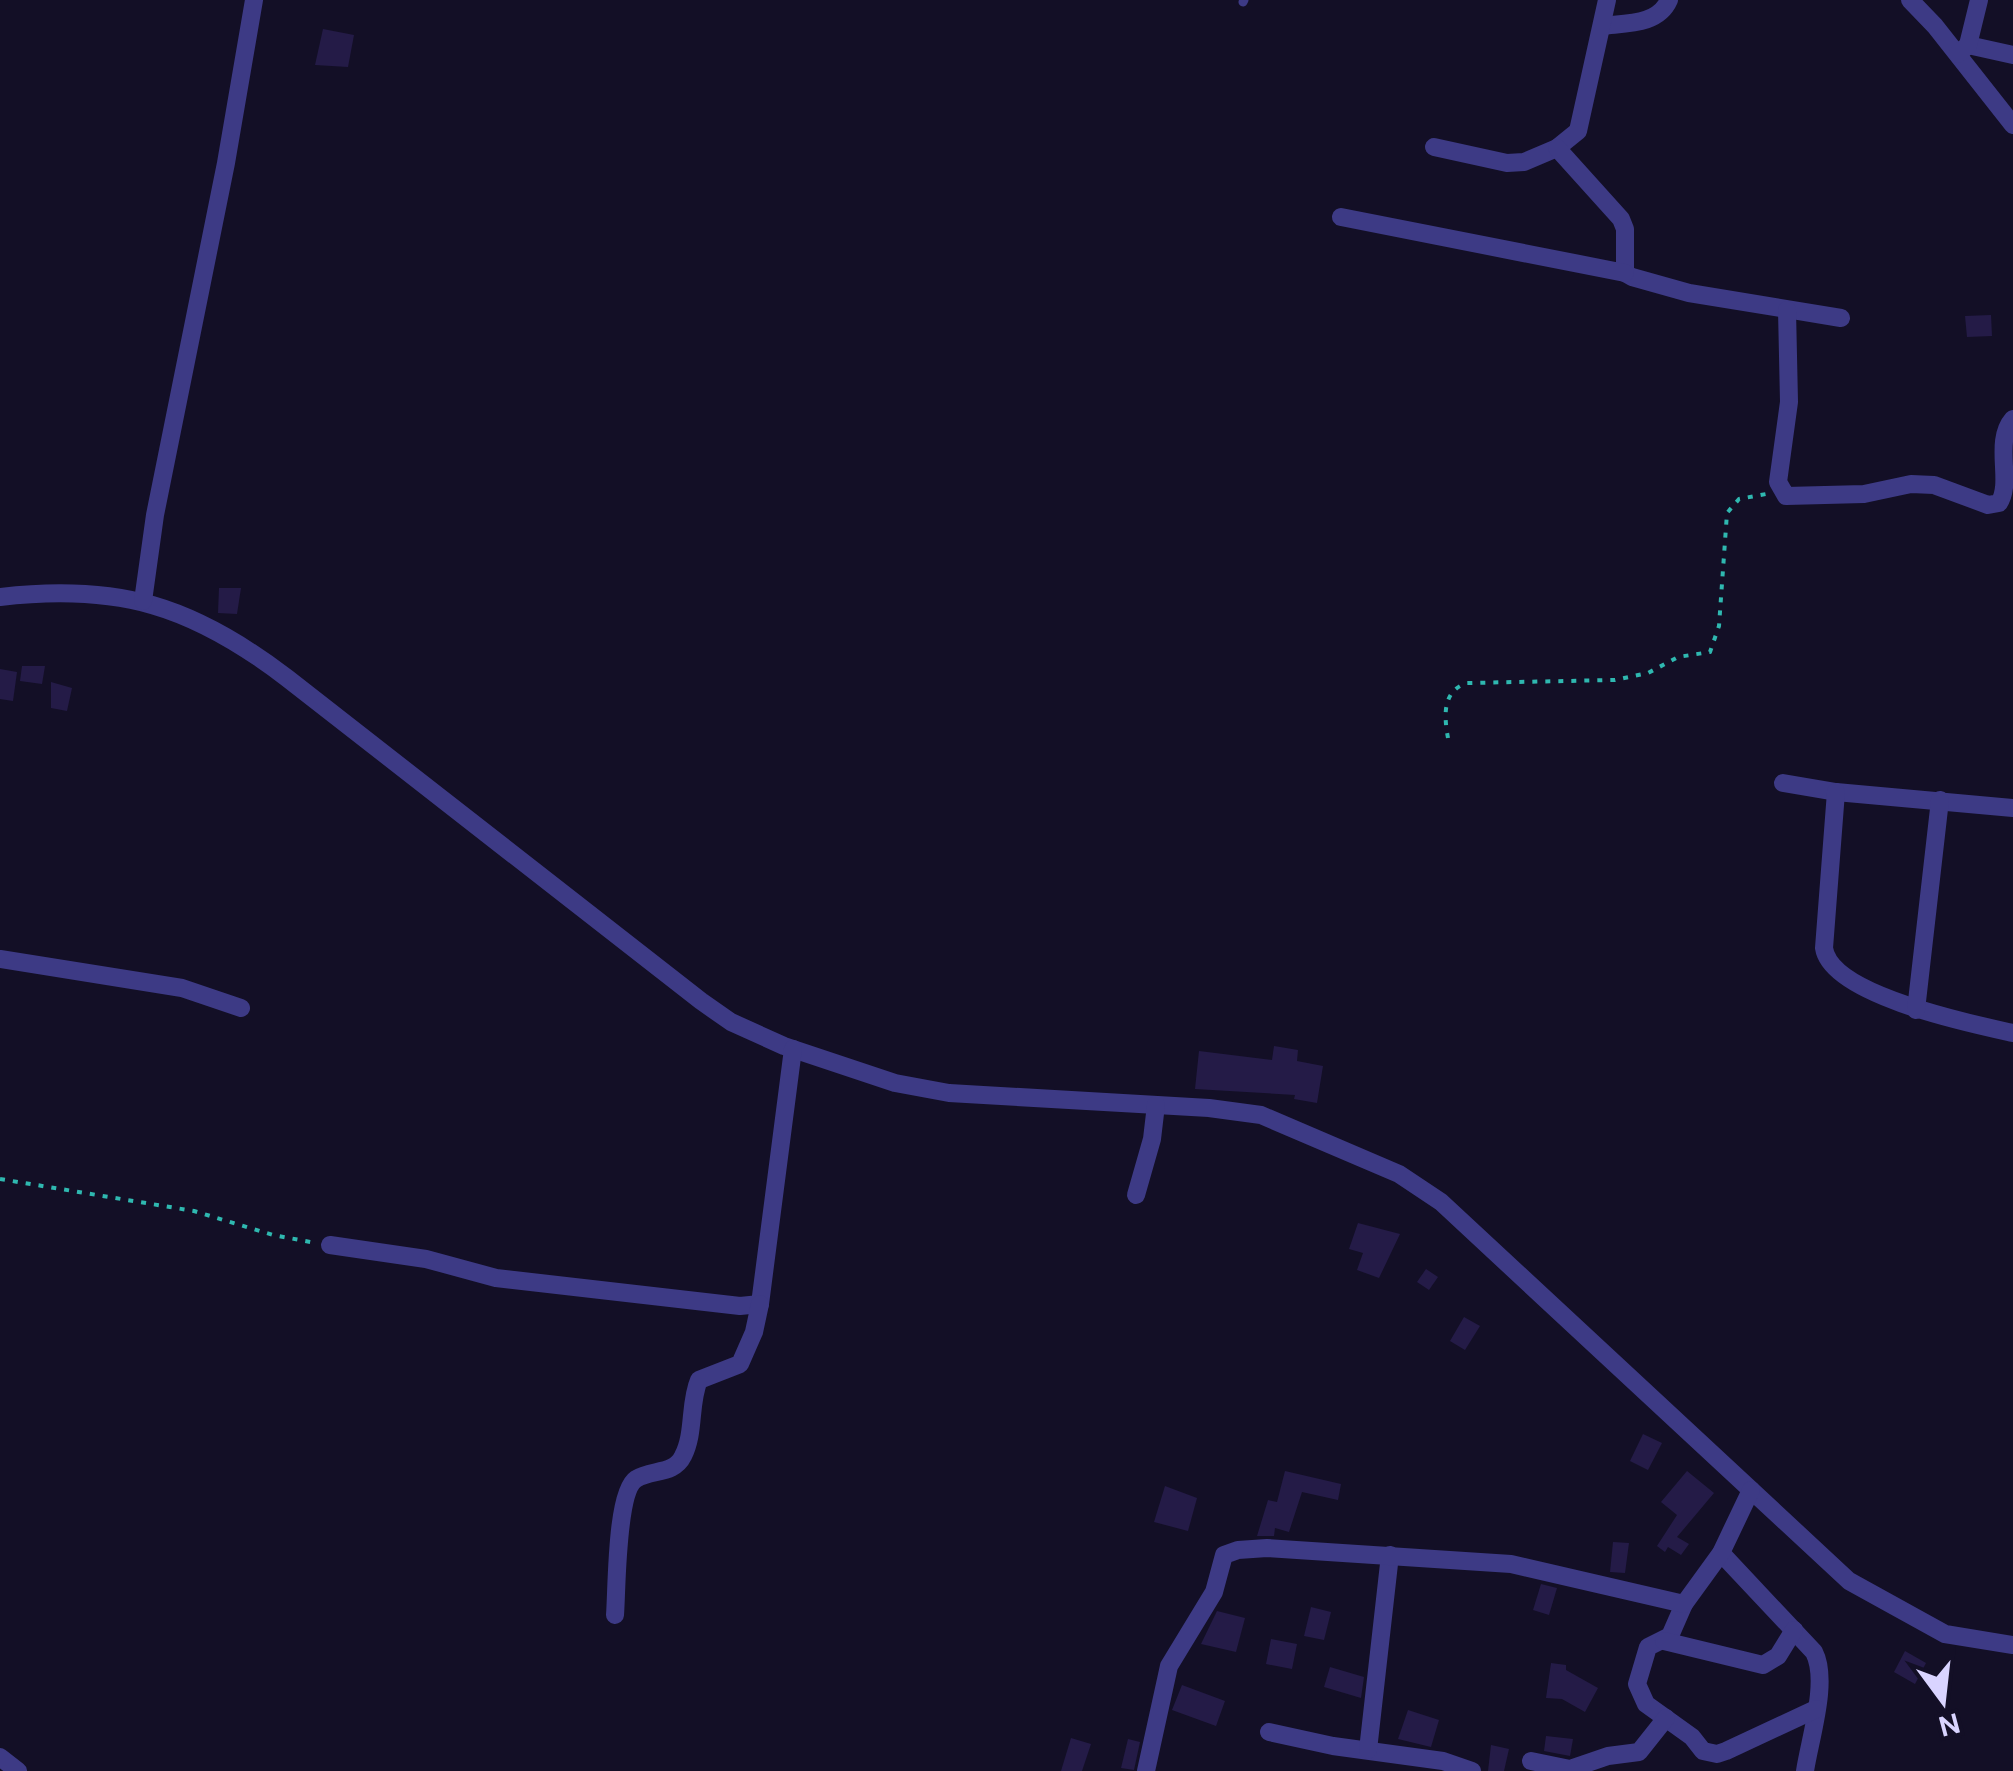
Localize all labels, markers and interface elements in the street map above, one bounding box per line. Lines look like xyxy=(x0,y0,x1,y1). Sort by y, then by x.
north arrow xyxy=(1893,1651,1993,1751)
text: N xyxy=(1935,1704,1964,1745)

